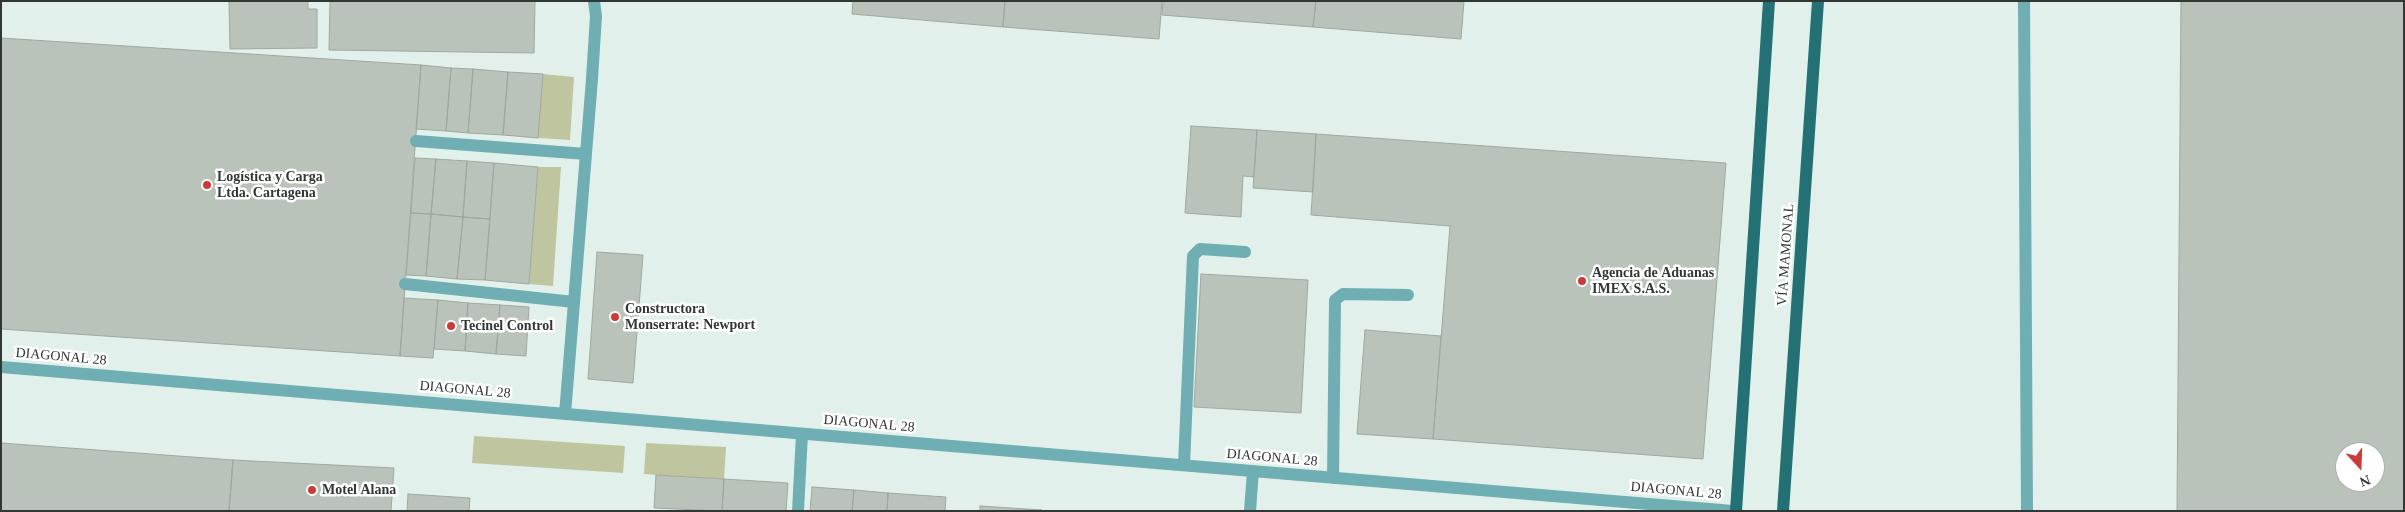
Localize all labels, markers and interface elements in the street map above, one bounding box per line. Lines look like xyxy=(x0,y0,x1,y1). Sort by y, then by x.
place label: Logística y Carga Ltda. Cartagena xyxy=(217,169,323,202)
marker: Logística y Carga Ltda. Cartagena xyxy=(201,179,213,191)
street label: VÍA MAMONAL xyxy=(1774,203,1798,307)
place label: Agencia de Aduanas IMEX S.A.S. xyxy=(1592,265,1714,298)
marker: Agencia de Aduanas IMEX S.A.S. xyxy=(1576,275,1588,287)
place label: Constructora Monserrate: Newport xyxy=(625,301,755,334)
marker: Constructora Monserrate: Newport xyxy=(609,311,621,323)
place label: Tecinel Control xyxy=(461,318,553,334)
marker: Tecinel Control xyxy=(445,320,457,332)
street label: DIAGONAL 28 xyxy=(15,345,107,369)
street label: DIAGONAL 28 xyxy=(419,378,511,402)
street label: DIAGONAL 28 xyxy=(823,412,915,436)
north arrow xyxy=(2335,442,2385,492)
street label: DIAGONAL 28 xyxy=(1226,446,1318,470)
text: N xyxy=(2358,472,2372,489)
street label: DIAGONAL 28 xyxy=(1630,479,1722,503)
place label: Motel Alana xyxy=(322,482,396,498)
marker: Motel Alana xyxy=(306,484,318,496)

